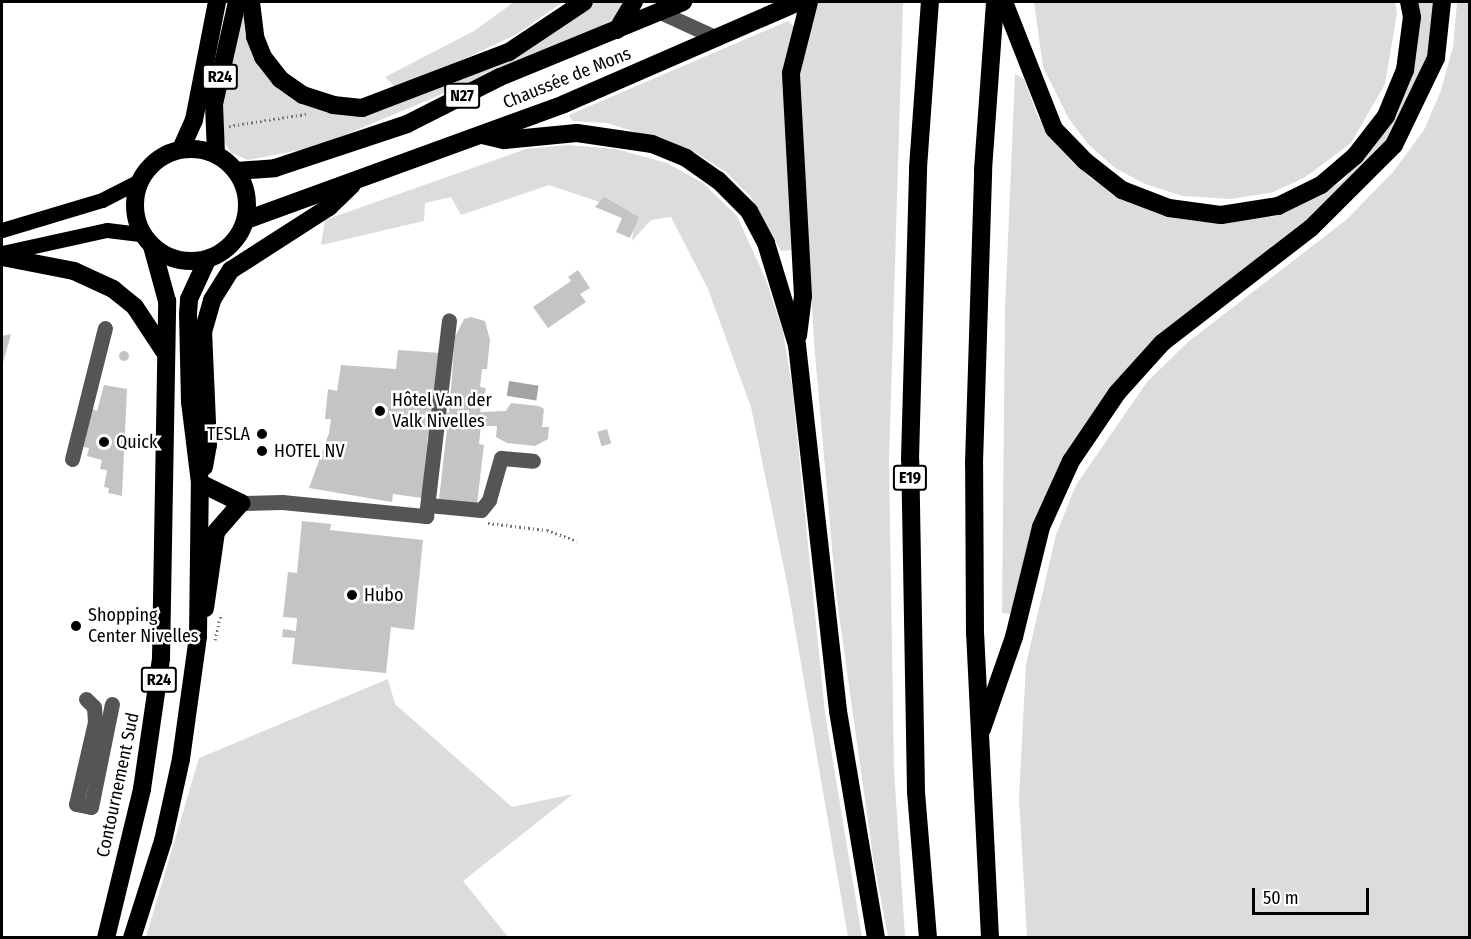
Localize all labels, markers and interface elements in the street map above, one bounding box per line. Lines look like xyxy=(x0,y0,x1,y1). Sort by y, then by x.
street label: Chaussée de Mons xyxy=(500,42,634,114)
road number: R24 xyxy=(200,64,240,90)
road number: N27 xyxy=(444,83,480,109)
place label: Hôtel Van der Valk Nivelles xyxy=(392,390,492,432)
marker: Hôtel Van der Valk Nivelles xyxy=(373,404,387,418)
place label: TESLA xyxy=(207,423,250,445)
marker: TESLA xyxy=(255,427,269,441)
place label: Quick xyxy=(116,431,157,453)
marker: Quick xyxy=(97,435,111,449)
place label: HOTEL NV xyxy=(274,440,345,462)
marker: HOTEL NV xyxy=(255,444,269,458)
road number: E19 xyxy=(892,465,928,491)
place label: Hubo xyxy=(364,584,403,606)
marker: Hubo xyxy=(345,588,359,602)
place label: Shopping Center Nivelles xyxy=(88,605,198,648)
marker: Shopping Center Nivelles xyxy=(69,619,83,633)
road number: R24 xyxy=(140,667,178,693)
street label: Contournement Sud xyxy=(92,711,144,859)
scale bar xyxy=(1255,876,1372,914)
text: 50 m xyxy=(1263,887,1299,909)

